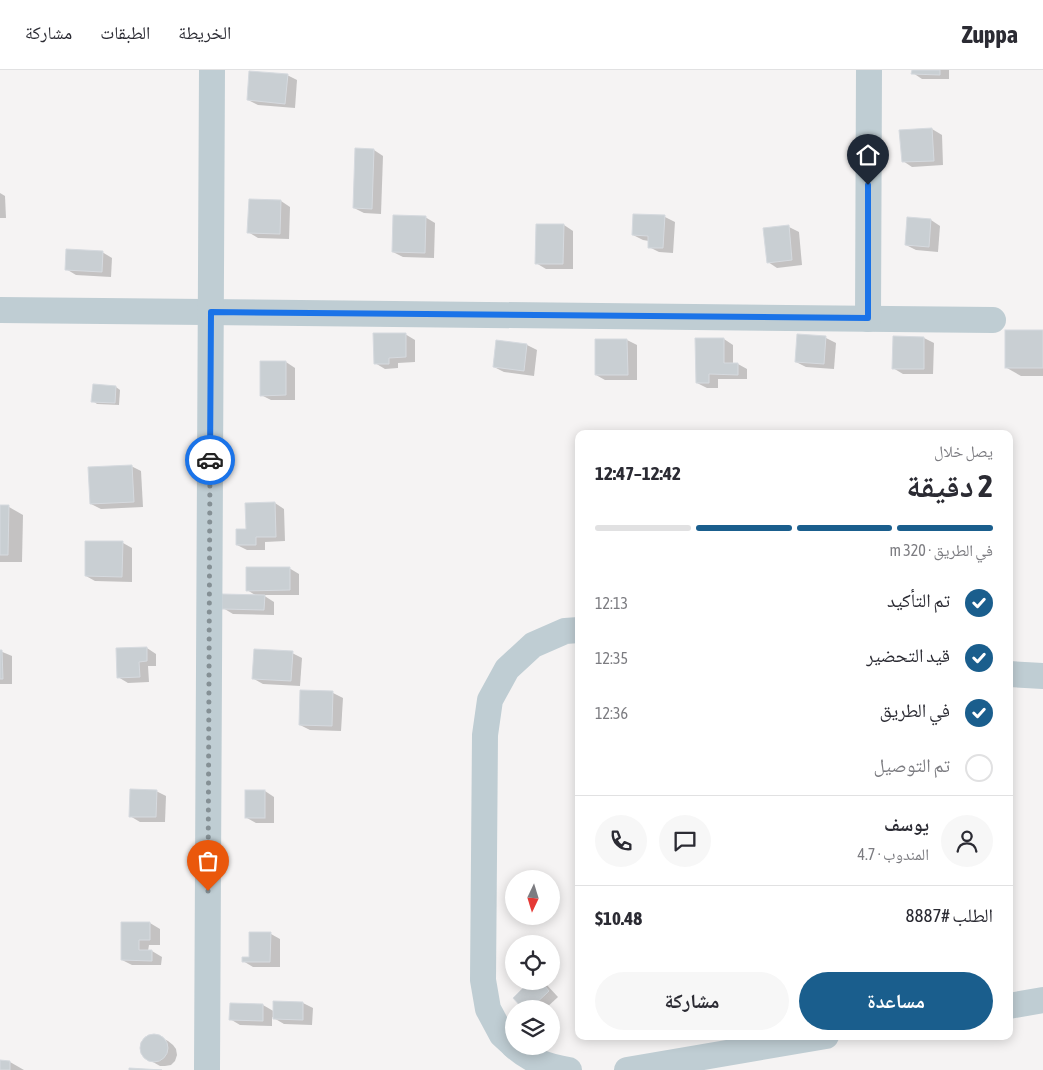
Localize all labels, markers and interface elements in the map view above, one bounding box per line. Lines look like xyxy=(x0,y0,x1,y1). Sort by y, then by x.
text: Zuppa xyxy=(962,21,1018,48)
text: مشاركة xyxy=(25,22,72,43)
text: الطبقات xyxy=(100,22,150,43)
text: الخريطة xyxy=(178,22,231,43)
pin xyxy=(847,134,889,185)
icon: home xyxy=(854,141,882,169)
courier xyxy=(185,435,235,485)
text: يصل خلال xyxy=(934,442,993,460)
icon: car xyxy=(196,446,224,474)
text: 12:42–12:47 xyxy=(595,462,681,484)
text: 2 دقيقة xyxy=(906,467,993,504)
text: في الطريق · 320 m xyxy=(890,541,993,559)
text: تم التأكيد xyxy=(887,589,950,611)
icon: check xyxy=(965,589,993,617)
text: 12:13 xyxy=(595,594,628,612)
text: قيد التحضير xyxy=(866,644,950,666)
icon: check xyxy=(965,644,993,672)
text: 12:35 xyxy=(595,649,628,667)
text: في الطريق xyxy=(879,699,950,721)
icon: check xyxy=(965,699,993,727)
text: 12:36 xyxy=(595,704,628,722)
text: تم التوصيل xyxy=(874,754,950,776)
text: يوسف xyxy=(884,813,929,835)
button: phone xyxy=(595,815,647,867)
button: chat xyxy=(659,815,711,867)
button: person xyxy=(941,815,993,867)
pin xyxy=(187,840,229,891)
text: المندوب · 4.7 xyxy=(857,845,929,863)
icon: bag xyxy=(194,847,222,875)
north arrow xyxy=(505,870,560,925)
map controls xyxy=(505,870,560,1055)
text: الطلب #8887 xyxy=(906,904,993,926)
text: $10.48 xyxy=(595,907,642,929)
button: locate xyxy=(505,935,560,990)
button: مشاركة xyxy=(595,972,789,1030)
button: مساعدة xyxy=(799,972,993,1030)
button: layers xyxy=(505,1000,560,1055)

